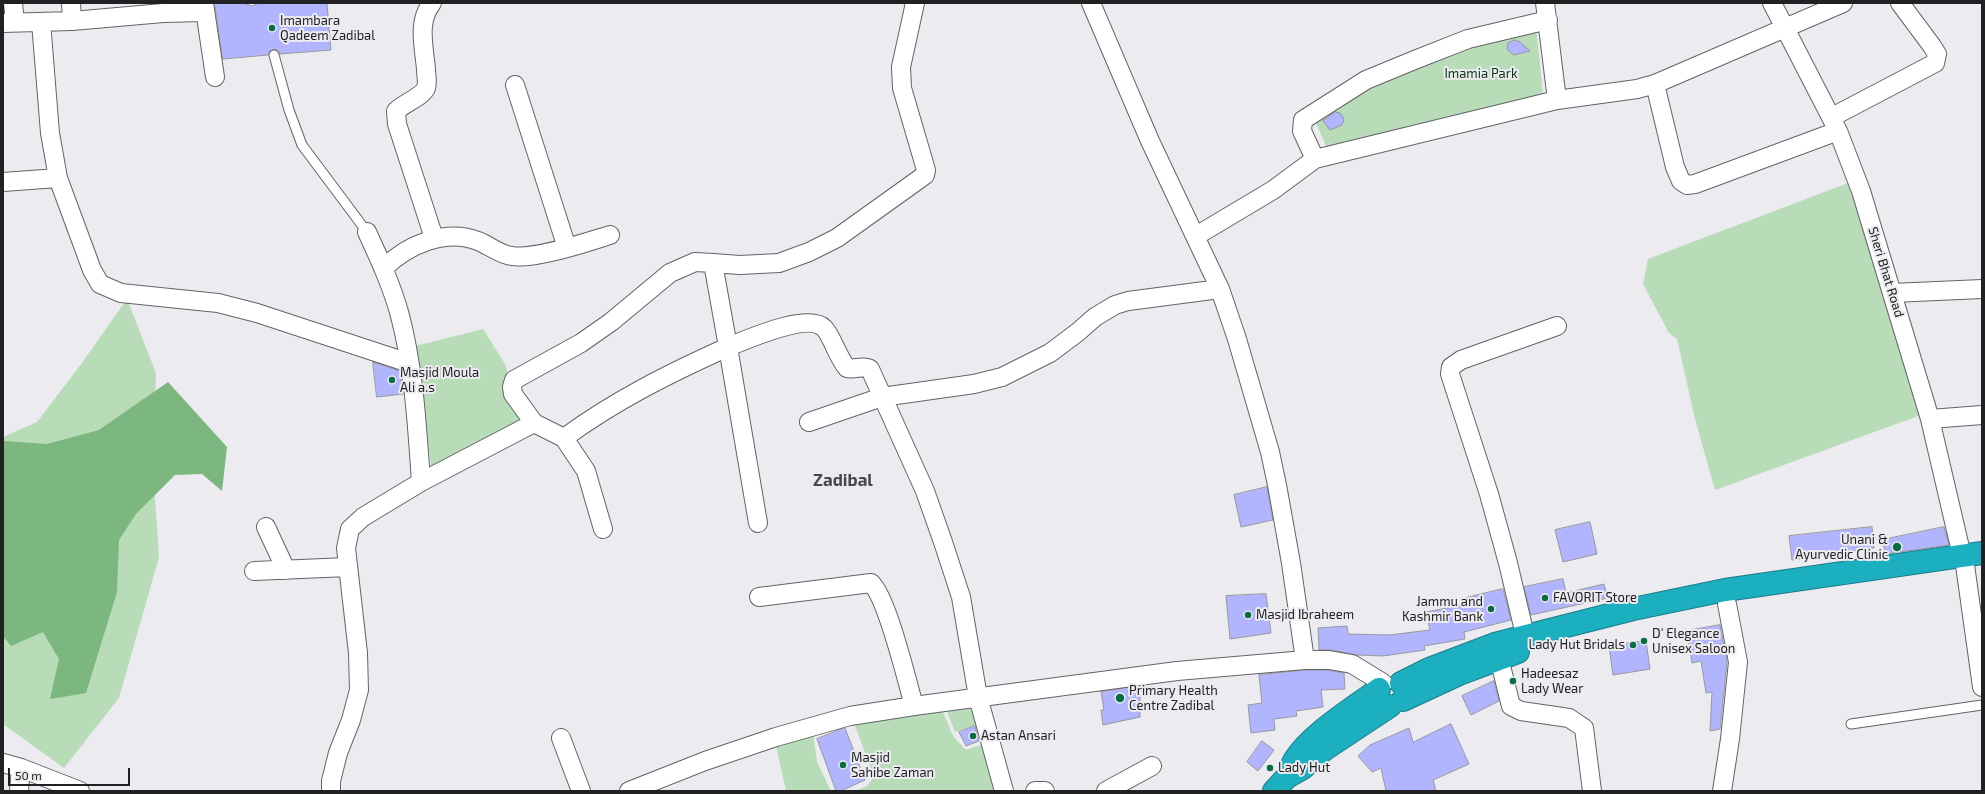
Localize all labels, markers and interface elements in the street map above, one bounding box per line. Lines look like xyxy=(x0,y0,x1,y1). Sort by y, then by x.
place label: Imambara Qadeem Zadibal xyxy=(280,13,375,44)
marker: Imambara Qadeem Zadibal xyxy=(267,23,277,33)
park label: Imamia Park xyxy=(1444,66,1518,82)
street label: Sheri Bhat Road xyxy=(1865,225,1907,319)
place label: Masjid Moula Ali a.s xyxy=(400,365,479,396)
marker: Masjid Moula Ali a.s xyxy=(387,375,397,385)
district label: Zadibal xyxy=(813,470,873,490)
place label: Unani & Ayurvedic Clinic xyxy=(1795,532,1888,563)
marker: Unani & Ayurvedic Clinic xyxy=(1891,541,1903,553)
place label: FAVORIT Store xyxy=(1553,590,1637,606)
marker: FAVORIT Store xyxy=(1540,593,1550,603)
place label: Jammu and Kashmir Bank xyxy=(1402,594,1483,625)
marker: Jammu and Kashmir Bank xyxy=(1486,604,1496,614)
place label: Masjid Ibraheem xyxy=(1256,607,1354,623)
marker: Masjid Ibraheem xyxy=(1243,610,1253,620)
place label: D' Elegance Unisex Saloon xyxy=(1652,626,1735,657)
marker: D' Elegance Unisex Saloon xyxy=(1639,636,1649,646)
place label: Lady Hut Bridals xyxy=(1528,637,1625,653)
marker: Lady Hut Bridals xyxy=(1628,640,1638,650)
place label: Hadeesaz Lady Wear xyxy=(1521,666,1583,697)
marker: Hadeesaz Lady Wear xyxy=(1508,676,1518,686)
place label: Primary Health Centre Zadibal xyxy=(1129,683,1218,714)
marker: Primary Health Centre Zadibal xyxy=(1114,692,1126,704)
place label: Astan Ansari xyxy=(981,728,1056,744)
marker: Astan Ansari xyxy=(968,731,978,741)
place label: Masjid Sahibe Zaman xyxy=(851,750,934,781)
scale bar xyxy=(10,760,132,786)
marker: Masjid Sahibe Zaman xyxy=(838,760,848,770)
place label: Lady Hut xyxy=(1278,760,1330,776)
marker: Lady Hut xyxy=(1265,763,1275,773)
text: 50 m xyxy=(15,768,42,782)

